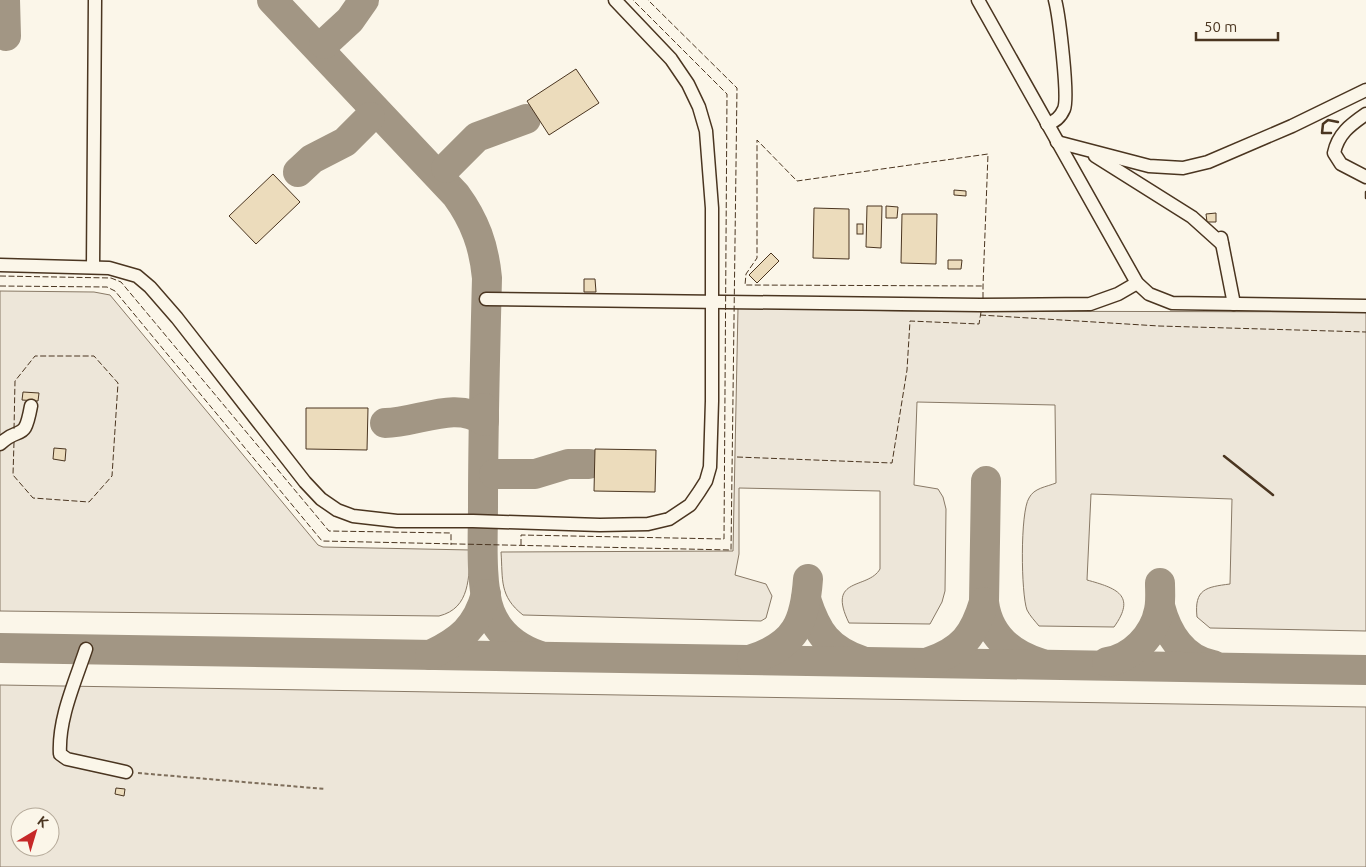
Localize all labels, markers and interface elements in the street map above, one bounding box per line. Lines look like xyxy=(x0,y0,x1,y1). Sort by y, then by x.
scale bar xyxy=(1196,10,1278,42)
text: 50 m xyxy=(1204,18,1237,35)
north arrow xyxy=(10,807,60,857)
text: K xyxy=(34,813,52,831)

